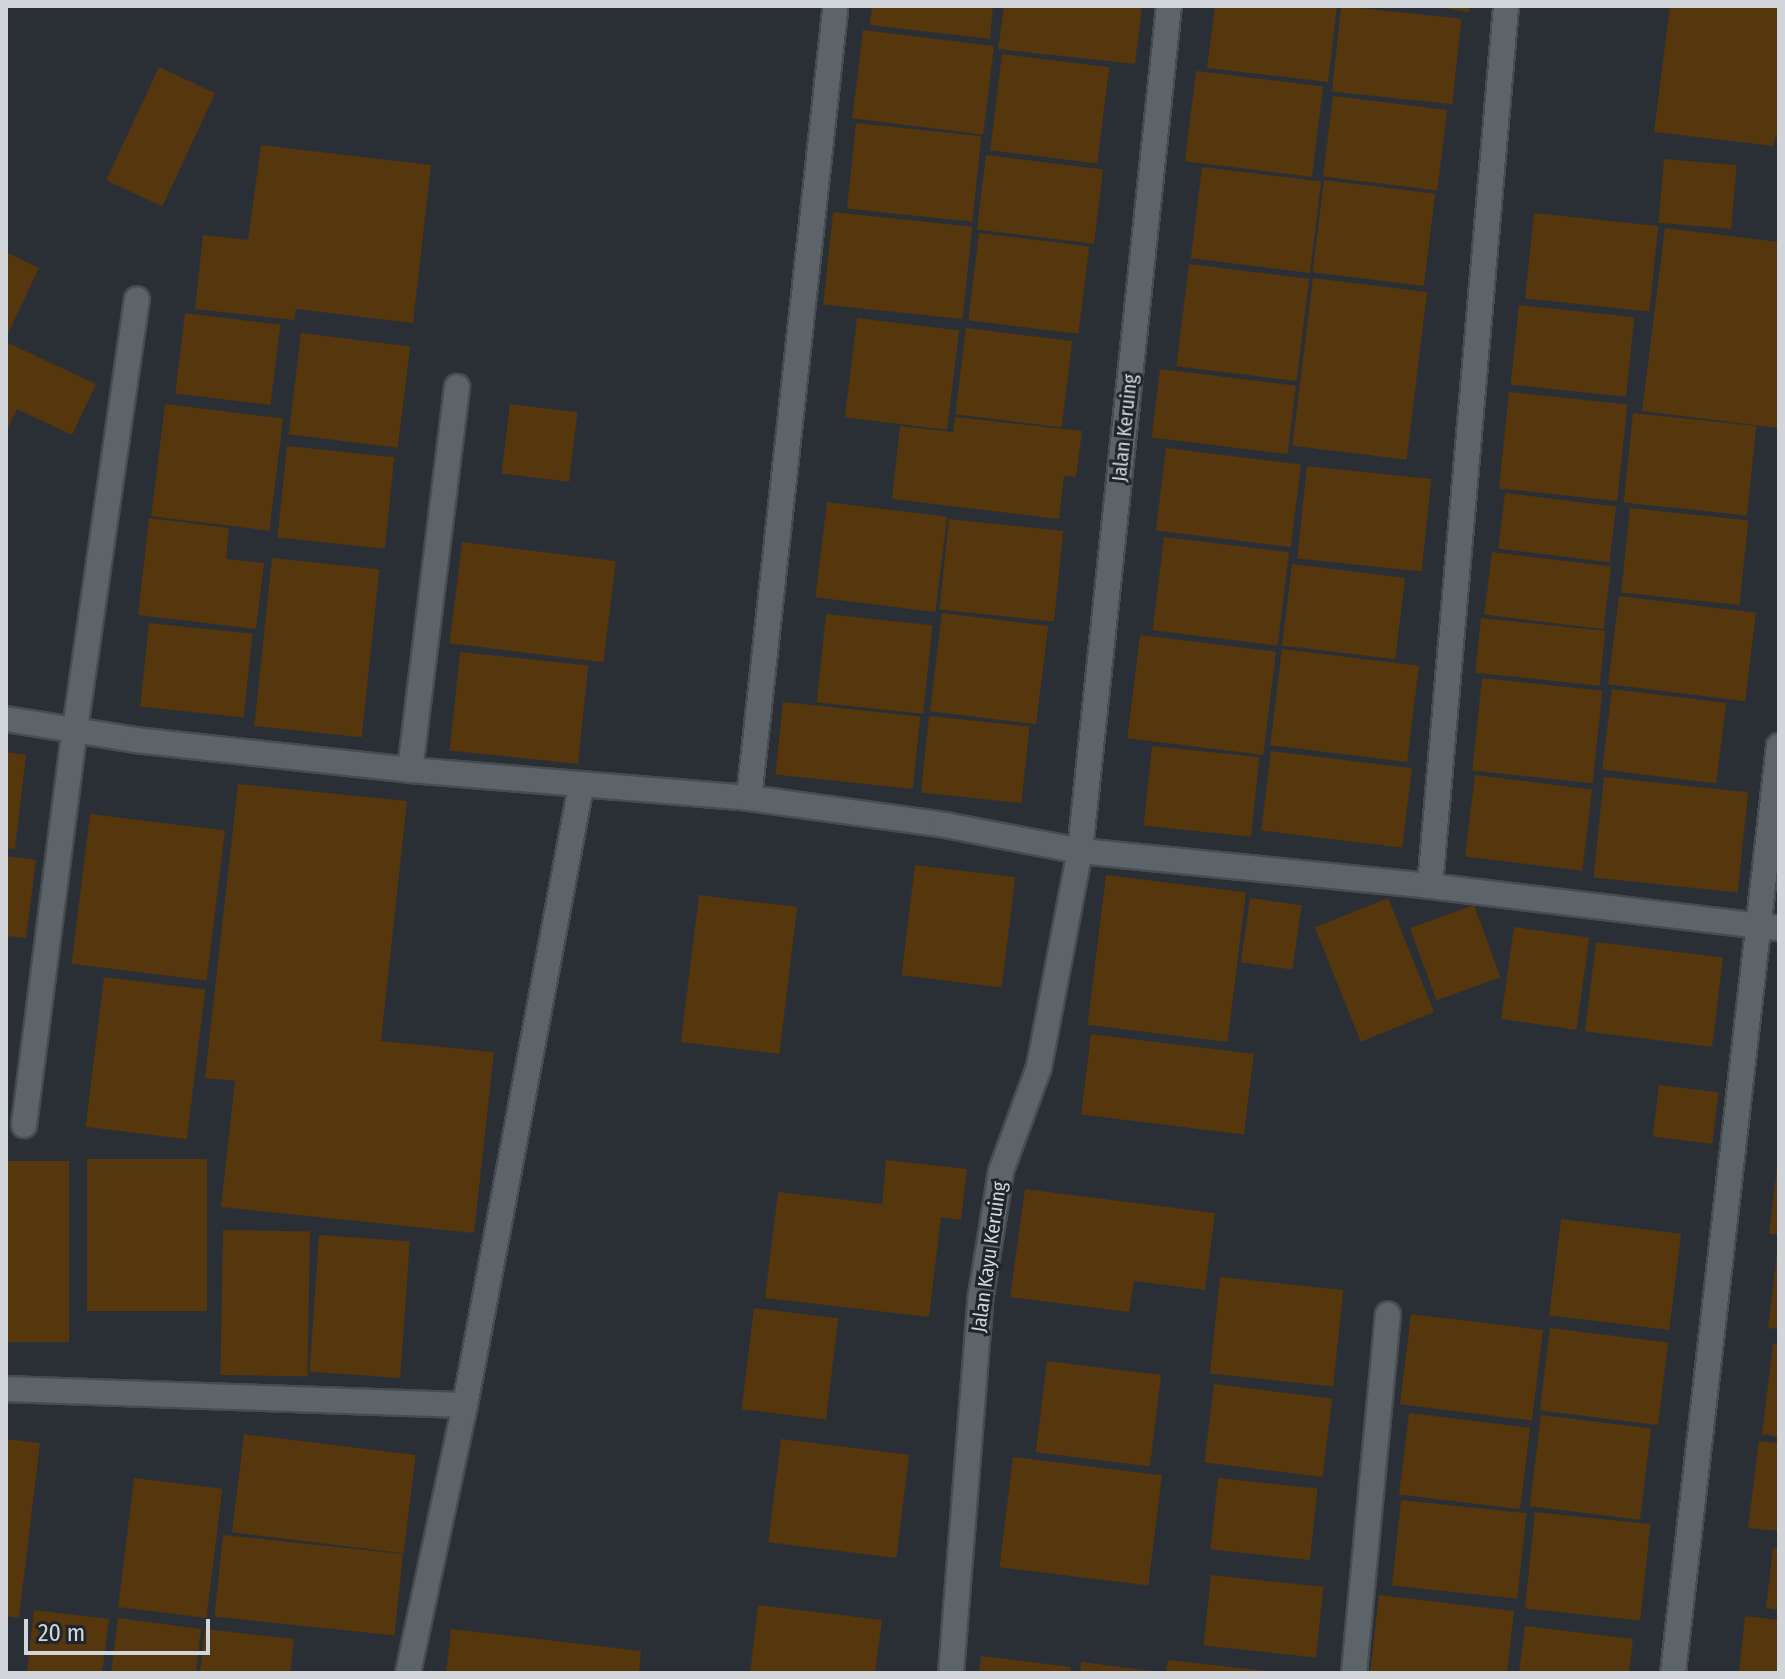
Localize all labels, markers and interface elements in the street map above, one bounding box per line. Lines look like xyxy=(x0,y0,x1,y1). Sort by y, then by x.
street label: Jalan Keruing xyxy=(1107,373,1143,483)
street label: Jalan Kayu Keruing xyxy=(967,1180,1011,1334)
scale bar xyxy=(28,1603,214,1653)
text: 20 m xyxy=(38,1619,85,1647)

